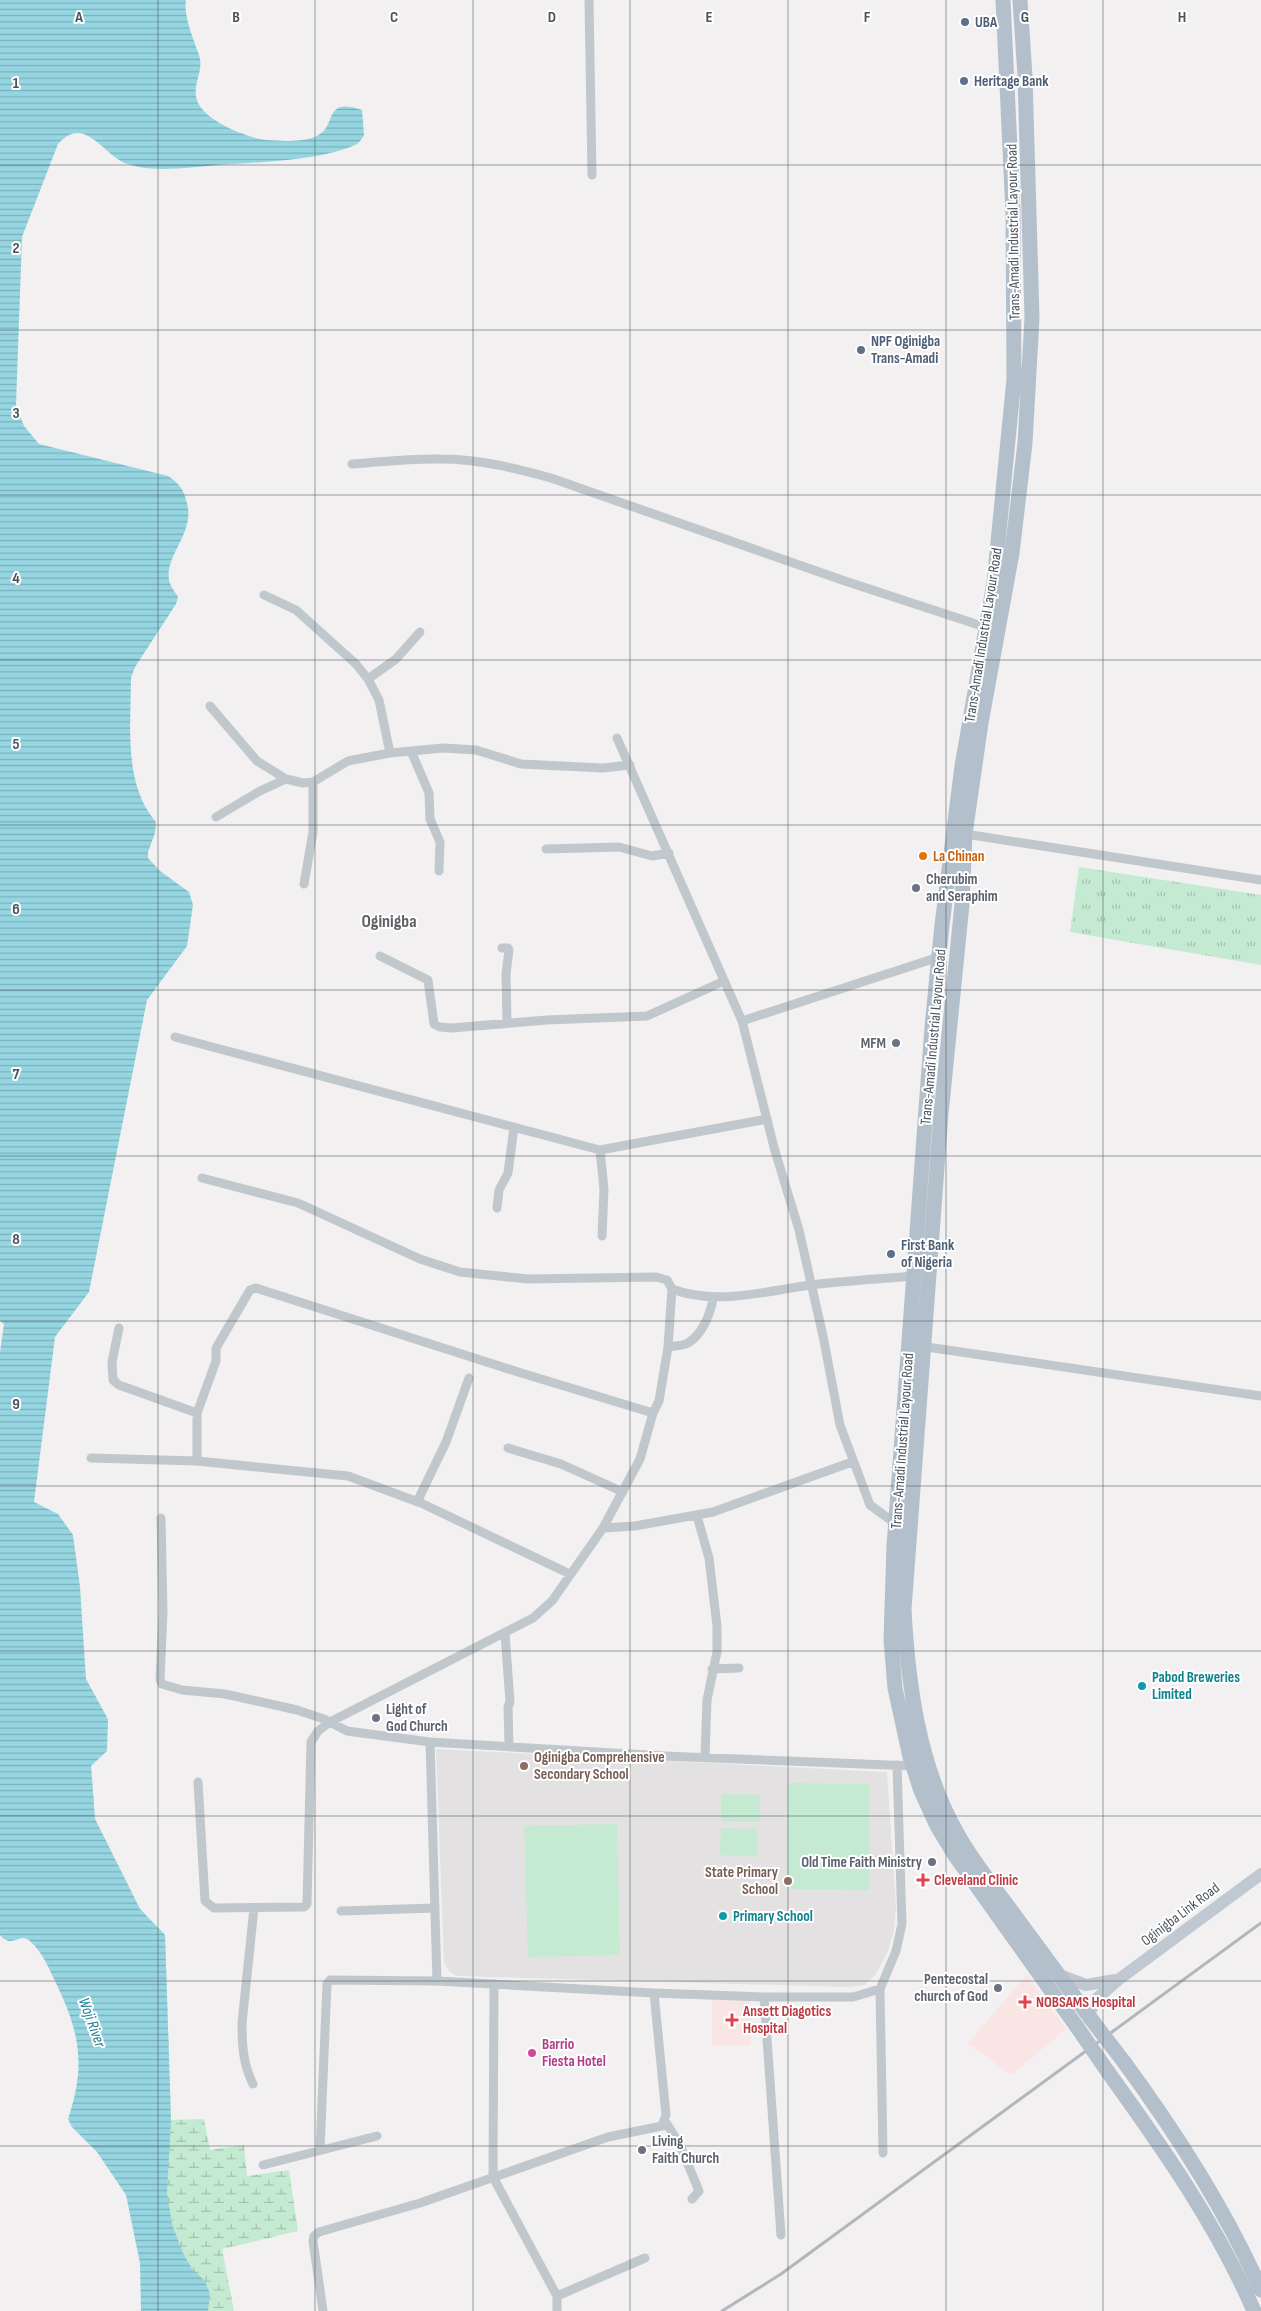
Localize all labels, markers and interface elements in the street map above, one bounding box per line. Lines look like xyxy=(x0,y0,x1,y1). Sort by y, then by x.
text: A xyxy=(74,8,83,27)
text: B xyxy=(232,8,240,27)
text: C xyxy=(390,8,398,27)
text: D xyxy=(548,8,556,27)
text: E xyxy=(706,8,713,27)
text: F xyxy=(864,8,871,27)
text: G xyxy=(1021,8,1029,27)
text: H xyxy=(1178,8,1186,27)
place label: UBA xyxy=(975,13,998,32)
marker: UBA xyxy=(959,16,971,28)
place label: Heritage Bank xyxy=(974,72,1049,91)
text: 1 xyxy=(13,74,20,93)
marker: Heritage Bank xyxy=(958,75,970,87)
street label: Trans-Amadi Industrial Layour Road xyxy=(1002,144,1025,320)
text: 2 xyxy=(12,239,20,258)
place label: NPF Oginigba Trans-Amadi xyxy=(871,332,940,368)
marker: NPF Oginigba Trans-Amadi xyxy=(855,344,867,356)
text: 3 xyxy=(12,404,20,423)
street label: Trans-Amadi Industrial Layour Road xyxy=(960,546,1007,724)
text: 4 xyxy=(12,569,20,588)
text: 5 xyxy=(12,735,20,754)
place label: La Chinan xyxy=(933,847,984,866)
marker: La Chinan xyxy=(917,850,929,862)
place label: Cherubim and Seraphim xyxy=(926,870,998,906)
marker: Cherubim and Seraphim xyxy=(910,882,922,894)
text: 6 xyxy=(12,900,20,919)
district label: Oginigba xyxy=(362,911,417,932)
street label: Trans-Amadi Industrial Layour Road xyxy=(916,948,951,1126)
place label: MFM xyxy=(861,1034,886,1053)
marker: MFM xyxy=(890,1037,902,1049)
text: 7 xyxy=(13,1065,20,1084)
text: 8 xyxy=(12,1230,20,1249)
place label: First Bank of Nigeria xyxy=(901,1236,955,1272)
marker: First Bank of Nigeria xyxy=(885,1248,897,1260)
street label: Trans-Amadi Industrial Layour Road xyxy=(887,1352,918,1530)
text: 9 xyxy=(12,1395,20,1414)
place label: Pabod Breweries Limited xyxy=(1152,1668,1240,1704)
marker: Pabod Breweries Limited xyxy=(1136,1680,1148,1692)
place label: Light of God Church xyxy=(386,1700,448,1736)
marker: Light of God Church xyxy=(370,1712,382,1724)
place label: Oginigba Comprehensive Secondary School xyxy=(534,1748,665,1784)
marker: Oginigba Comprehensive Secondary School xyxy=(518,1760,530,1772)
place label: Old Time Faith Ministry xyxy=(801,1853,923,1872)
marker: Old Time Faith Ministry xyxy=(926,1856,938,1868)
place label: State Primary School xyxy=(705,1863,779,1899)
place label: Cleveland Clinic xyxy=(934,1871,1018,1890)
marker: Cleveland Clinic xyxy=(916,1873,930,1887)
marker: State Primary School xyxy=(782,1875,794,1887)
street label: Oginigba Link Road xyxy=(1137,1879,1223,1950)
place label: Primary School xyxy=(733,1907,813,1926)
marker: Primary School xyxy=(717,1910,729,1922)
place label: Pentecostal church of God xyxy=(914,1970,988,2006)
marker: Pentecostal church of God xyxy=(992,1982,1004,1994)
place label: NOBSAMS Hospital xyxy=(1036,1993,1135,2012)
water label: Woji River xyxy=(74,1995,109,2050)
marker: NOBSAMS Hospital xyxy=(1018,1995,1032,2009)
place label: Ansett Diagotics Hospital xyxy=(742,2002,831,2038)
marker: Ansett Diagotics Hospital xyxy=(725,2013,739,2027)
place label: Barrio Fiesta Hotel xyxy=(542,2035,606,2071)
marker: Barrio Fiesta Hotel xyxy=(526,2047,538,2059)
place label: Living Faith Church xyxy=(652,2132,719,2168)
marker: Living Faith Church xyxy=(636,2144,648,2156)

